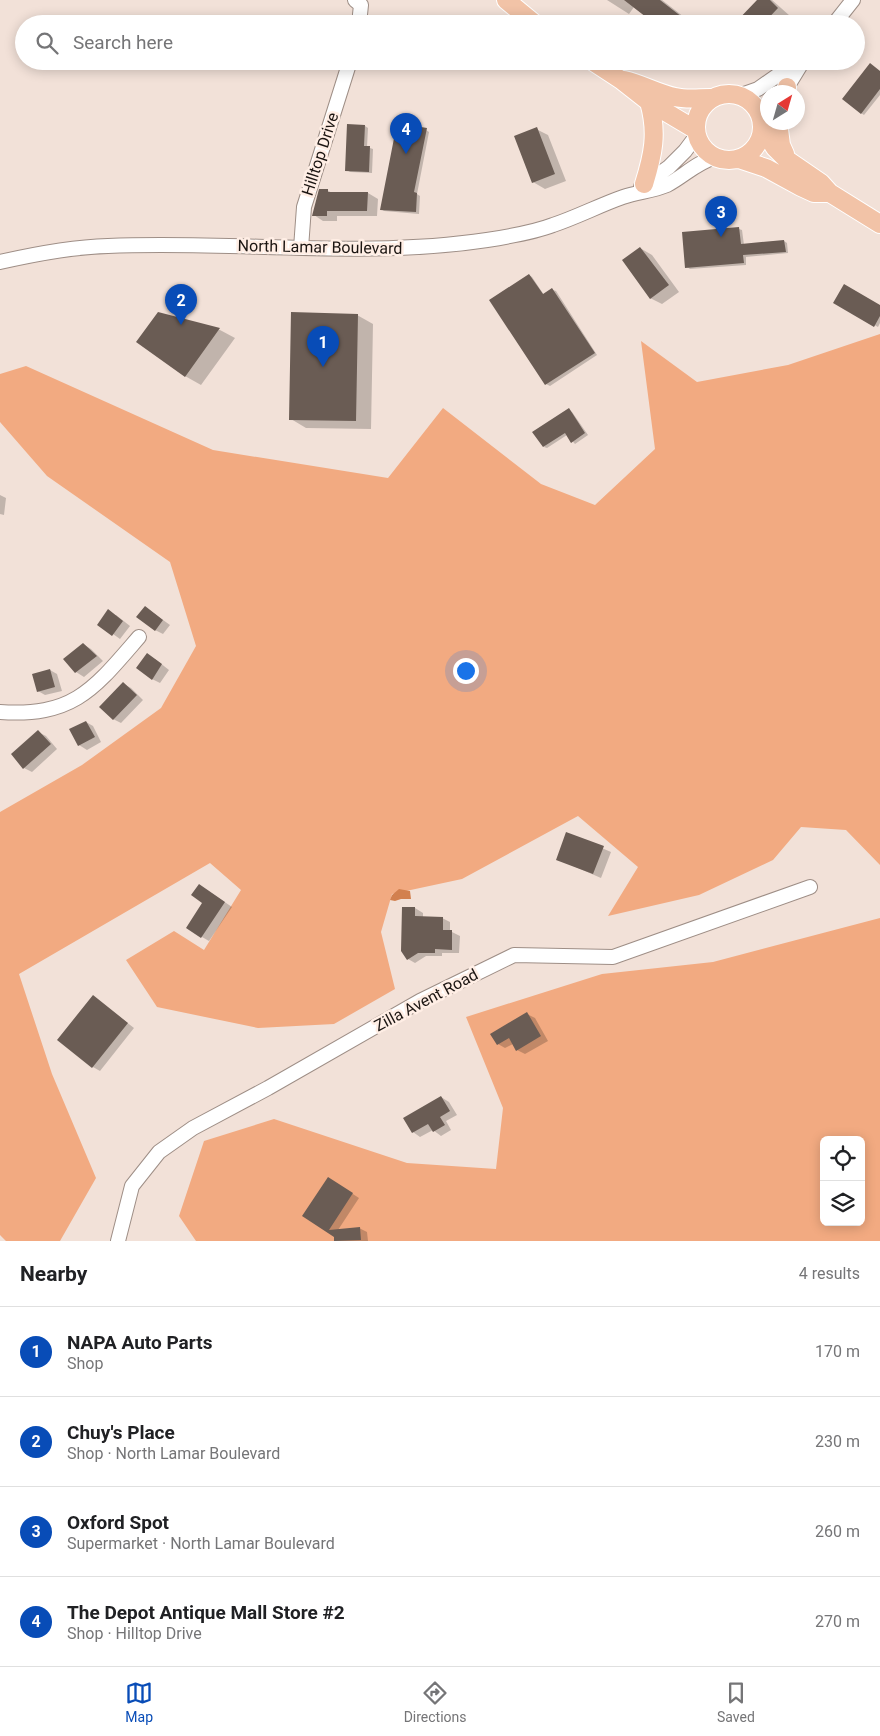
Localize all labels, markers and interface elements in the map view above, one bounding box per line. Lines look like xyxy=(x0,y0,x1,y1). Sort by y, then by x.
search box xyxy=(15,15,865,70)
icon: search xyxy=(33,29,61,57)
text: Search here xyxy=(73,31,173,54)
north arrow xyxy=(760,85,805,130)
street label: Hilltop Drive xyxy=(298,110,342,198)
pin: 4 xyxy=(390,113,422,154)
pin: 3 xyxy=(705,196,737,237)
street label: North Lamar Boulevard xyxy=(238,236,402,258)
pin: 2 xyxy=(165,284,197,325)
pin: 1 xyxy=(307,326,339,367)
your location xyxy=(453,658,479,684)
street label: Zilla Avent Road xyxy=(371,965,481,1035)
map controls xyxy=(820,1136,865,1226)
button: locate xyxy=(820,1136,865,1181)
button: layers xyxy=(820,1181,865,1226)
text: Nearby xyxy=(20,1262,87,1286)
text: 4 results xyxy=(799,1264,860,1283)
text: NAPA Auto Parts xyxy=(67,1331,212,1354)
text: 1 xyxy=(31,1342,41,1361)
text: 170 m xyxy=(815,1342,860,1361)
text: Shop xyxy=(67,1354,103,1373)
text: Chuy's Place xyxy=(67,1421,175,1444)
text: 2 xyxy=(31,1432,41,1451)
text: 230 m xyxy=(815,1432,860,1451)
text: Shop · North Lamar Boulevard xyxy=(67,1444,280,1463)
text: Oxford Spot xyxy=(67,1511,169,1534)
text: 3 xyxy=(31,1522,41,1541)
text: 260 m xyxy=(815,1522,860,1541)
text: Supermarket · North Lamar Boulevard xyxy=(67,1534,335,1553)
text: The Depot Antique Mall Store #2 xyxy=(67,1601,345,1624)
text: 4 xyxy=(31,1612,41,1631)
text: 270 m xyxy=(815,1612,860,1631)
text: Shop · Hilltop Drive xyxy=(67,1624,202,1643)
tab: Map xyxy=(125,1679,153,1725)
tab: Directions xyxy=(404,1679,467,1725)
tab: Saved xyxy=(717,1679,755,1725)

